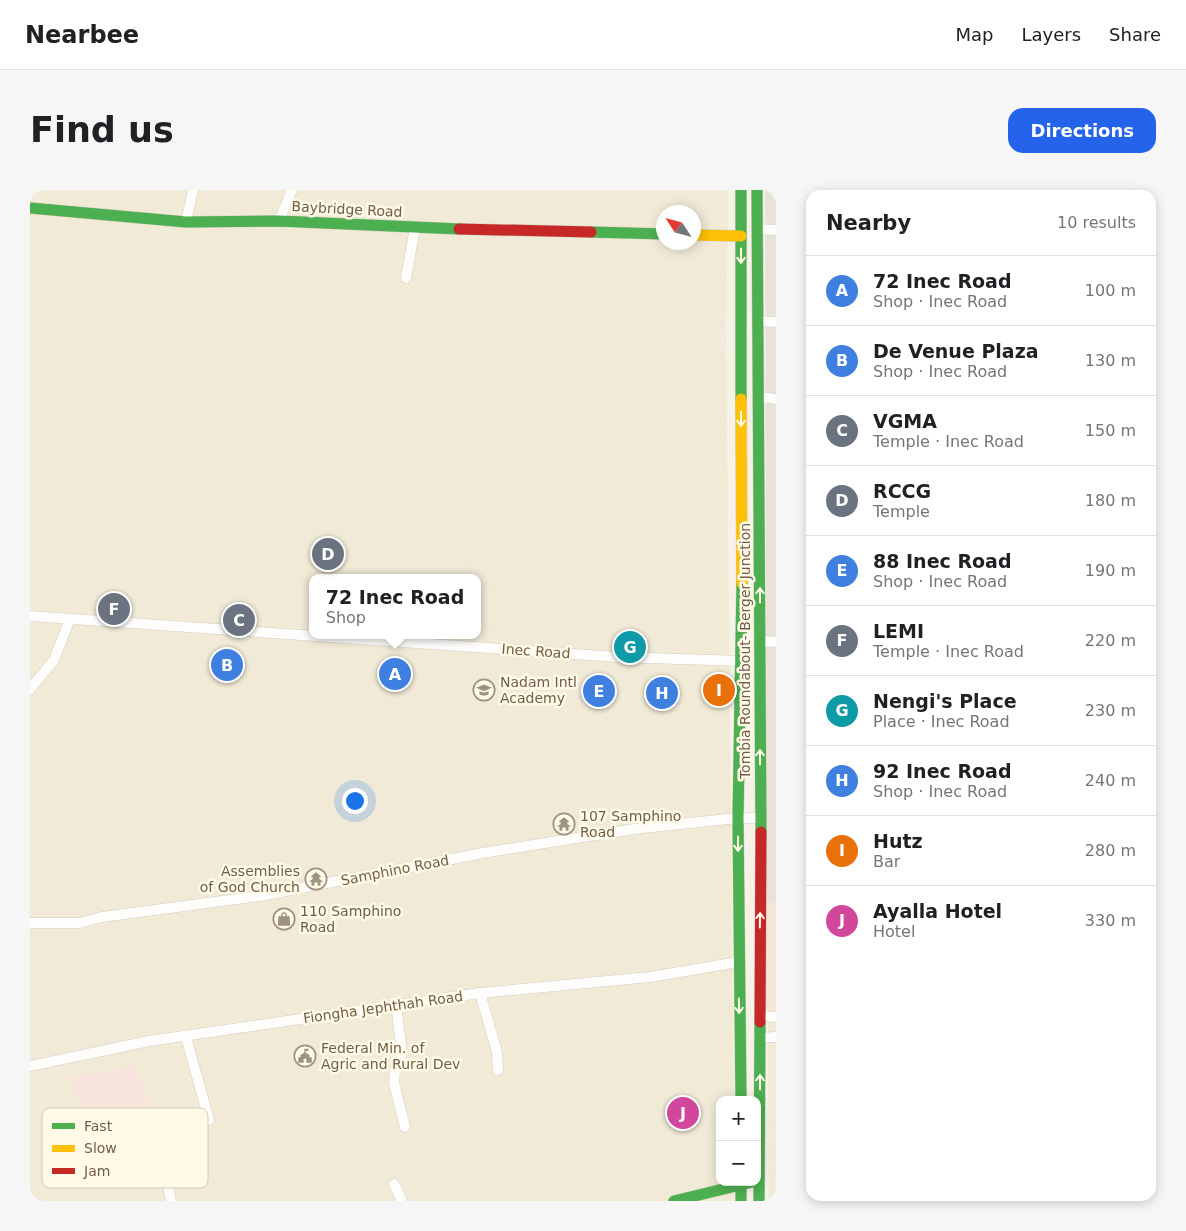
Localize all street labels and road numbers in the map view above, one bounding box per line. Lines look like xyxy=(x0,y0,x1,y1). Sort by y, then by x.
street label: Baybridge Road xyxy=(291,198,403,220)
street label: Tombia Roundabout- Berger Junction xyxy=(737,523,753,780)
street label: Inec Road xyxy=(501,641,571,661)
street label: Samphino Road xyxy=(340,852,450,888)
street label: Fiongha Jephthah Road xyxy=(302,988,464,1026)

